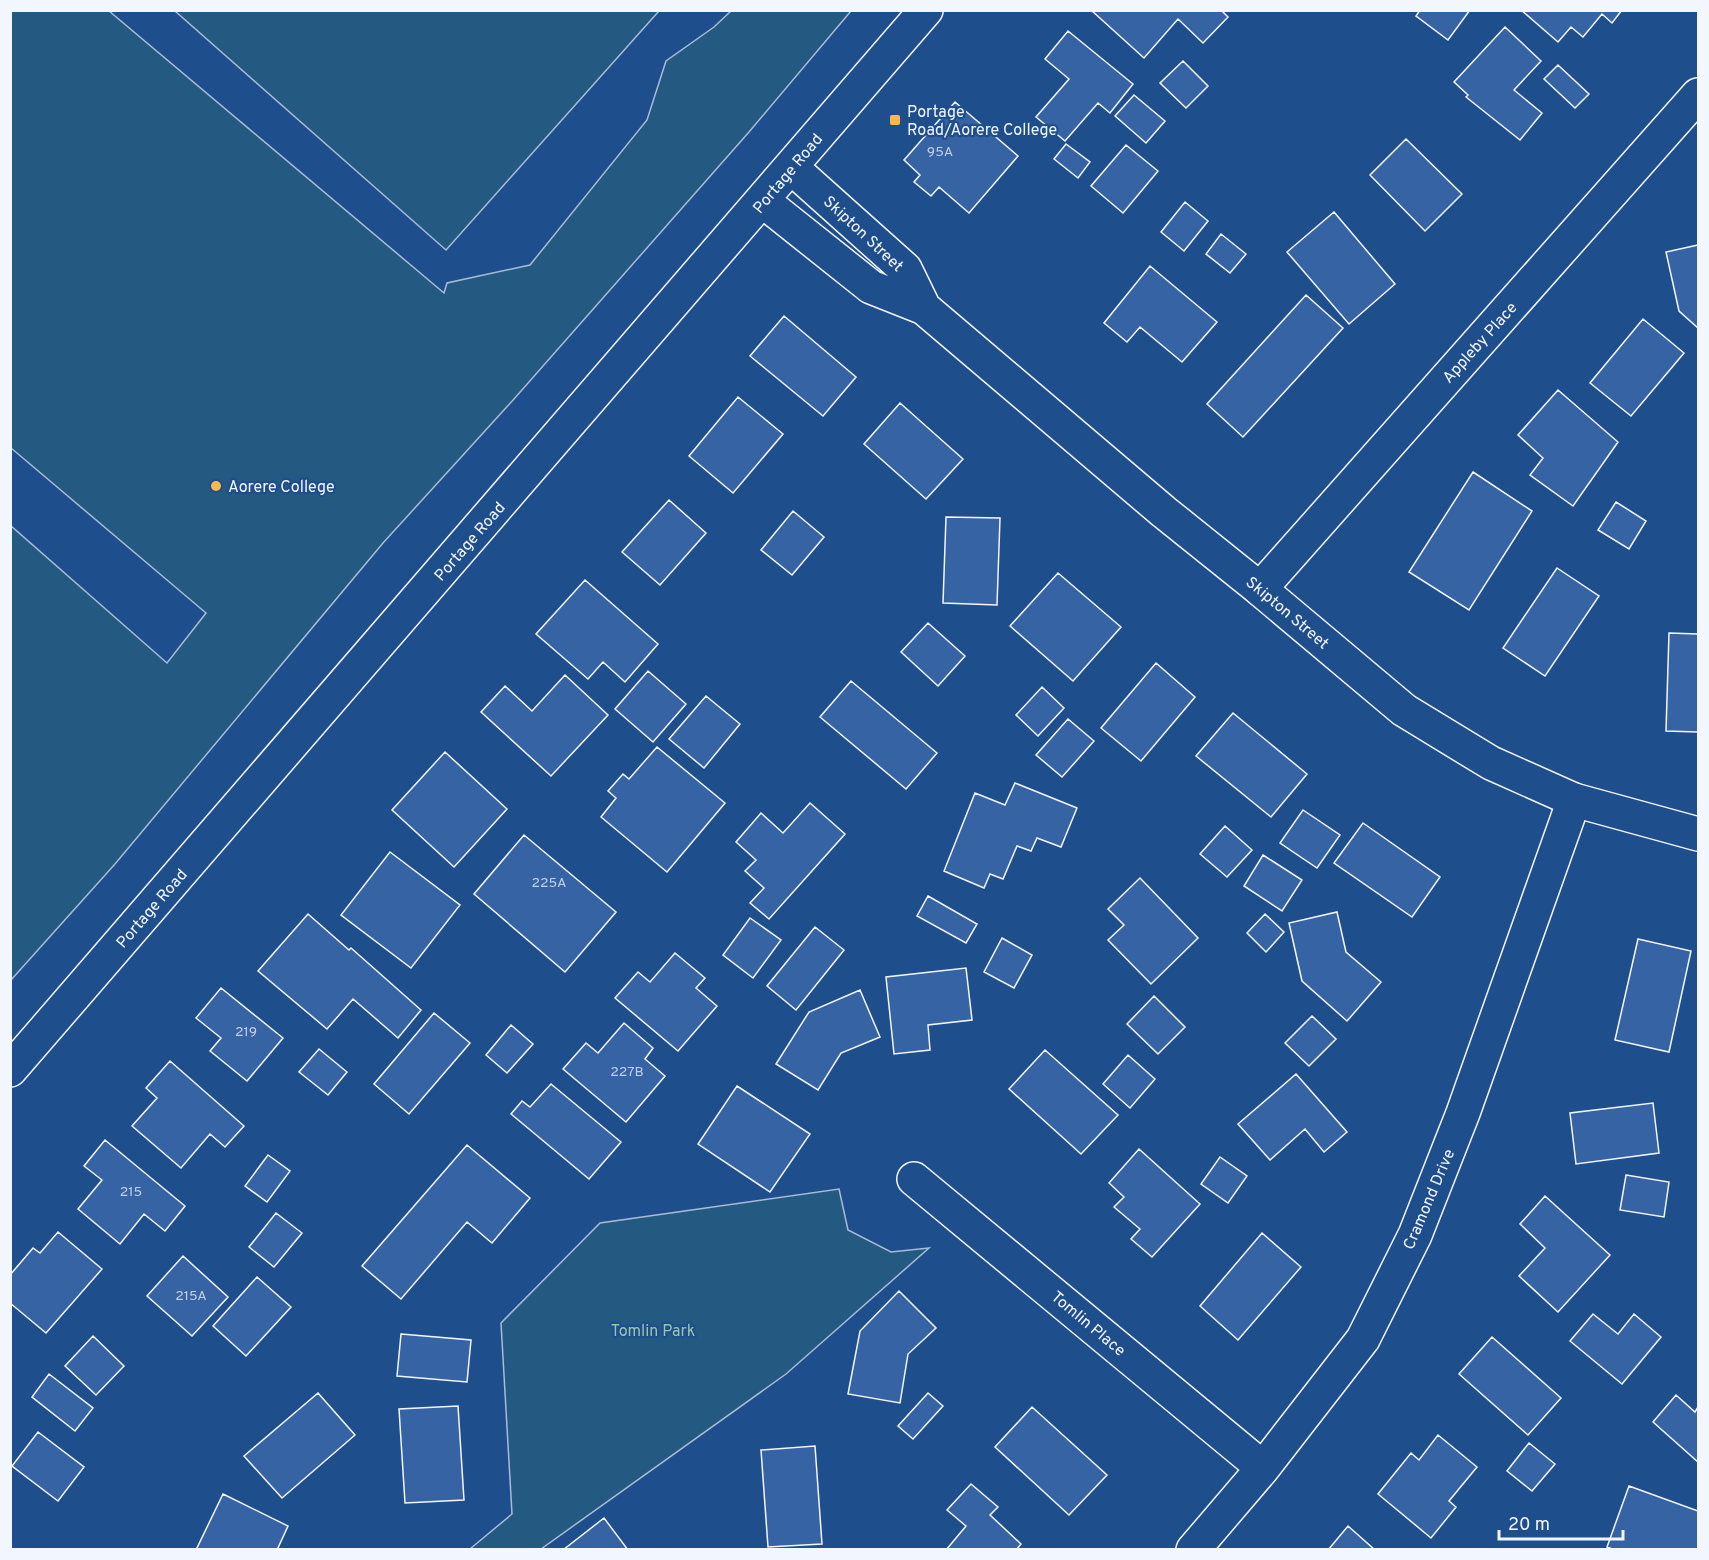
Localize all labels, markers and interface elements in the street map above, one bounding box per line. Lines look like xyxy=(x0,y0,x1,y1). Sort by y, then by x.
place label: Portage Road/Aorere College xyxy=(907,103,1057,141)
marker: Portage Road/Aorere College xyxy=(888,113,902,127)
street label: Portage Road xyxy=(749,130,828,218)
house number: 95A xyxy=(927,144,953,161)
street label: Skipton Street xyxy=(818,192,907,277)
street label: Appleby Place xyxy=(1439,299,1522,388)
place label: Aorere College xyxy=(228,478,335,498)
marker: Aorere College xyxy=(209,479,223,493)
street label: Portage Road xyxy=(431,499,510,586)
street label: Skipton Street xyxy=(1241,573,1332,654)
street label: Portage Road xyxy=(113,866,192,953)
house number: 225A xyxy=(531,875,567,892)
house number: 219 xyxy=(235,1024,257,1041)
house number: 227B xyxy=(610,1064,644,1081)
street label: Cramond Drive xyxy=(1400,1146,1460,1253)
house number: 215 xyxy=(120,1184,142,1201)
house number: 215A xyxy=(175,1288,207,1305)
street label: Tomlin Place xyxy=(1046,1288,1129,1361)
park label: Tomlin Park xyxy=(611,1322,695,1342)
scale bar xyxy=(1499,1503,1624,1541)
text: 20 m xyxy=(1508,1514,1550,1537)

